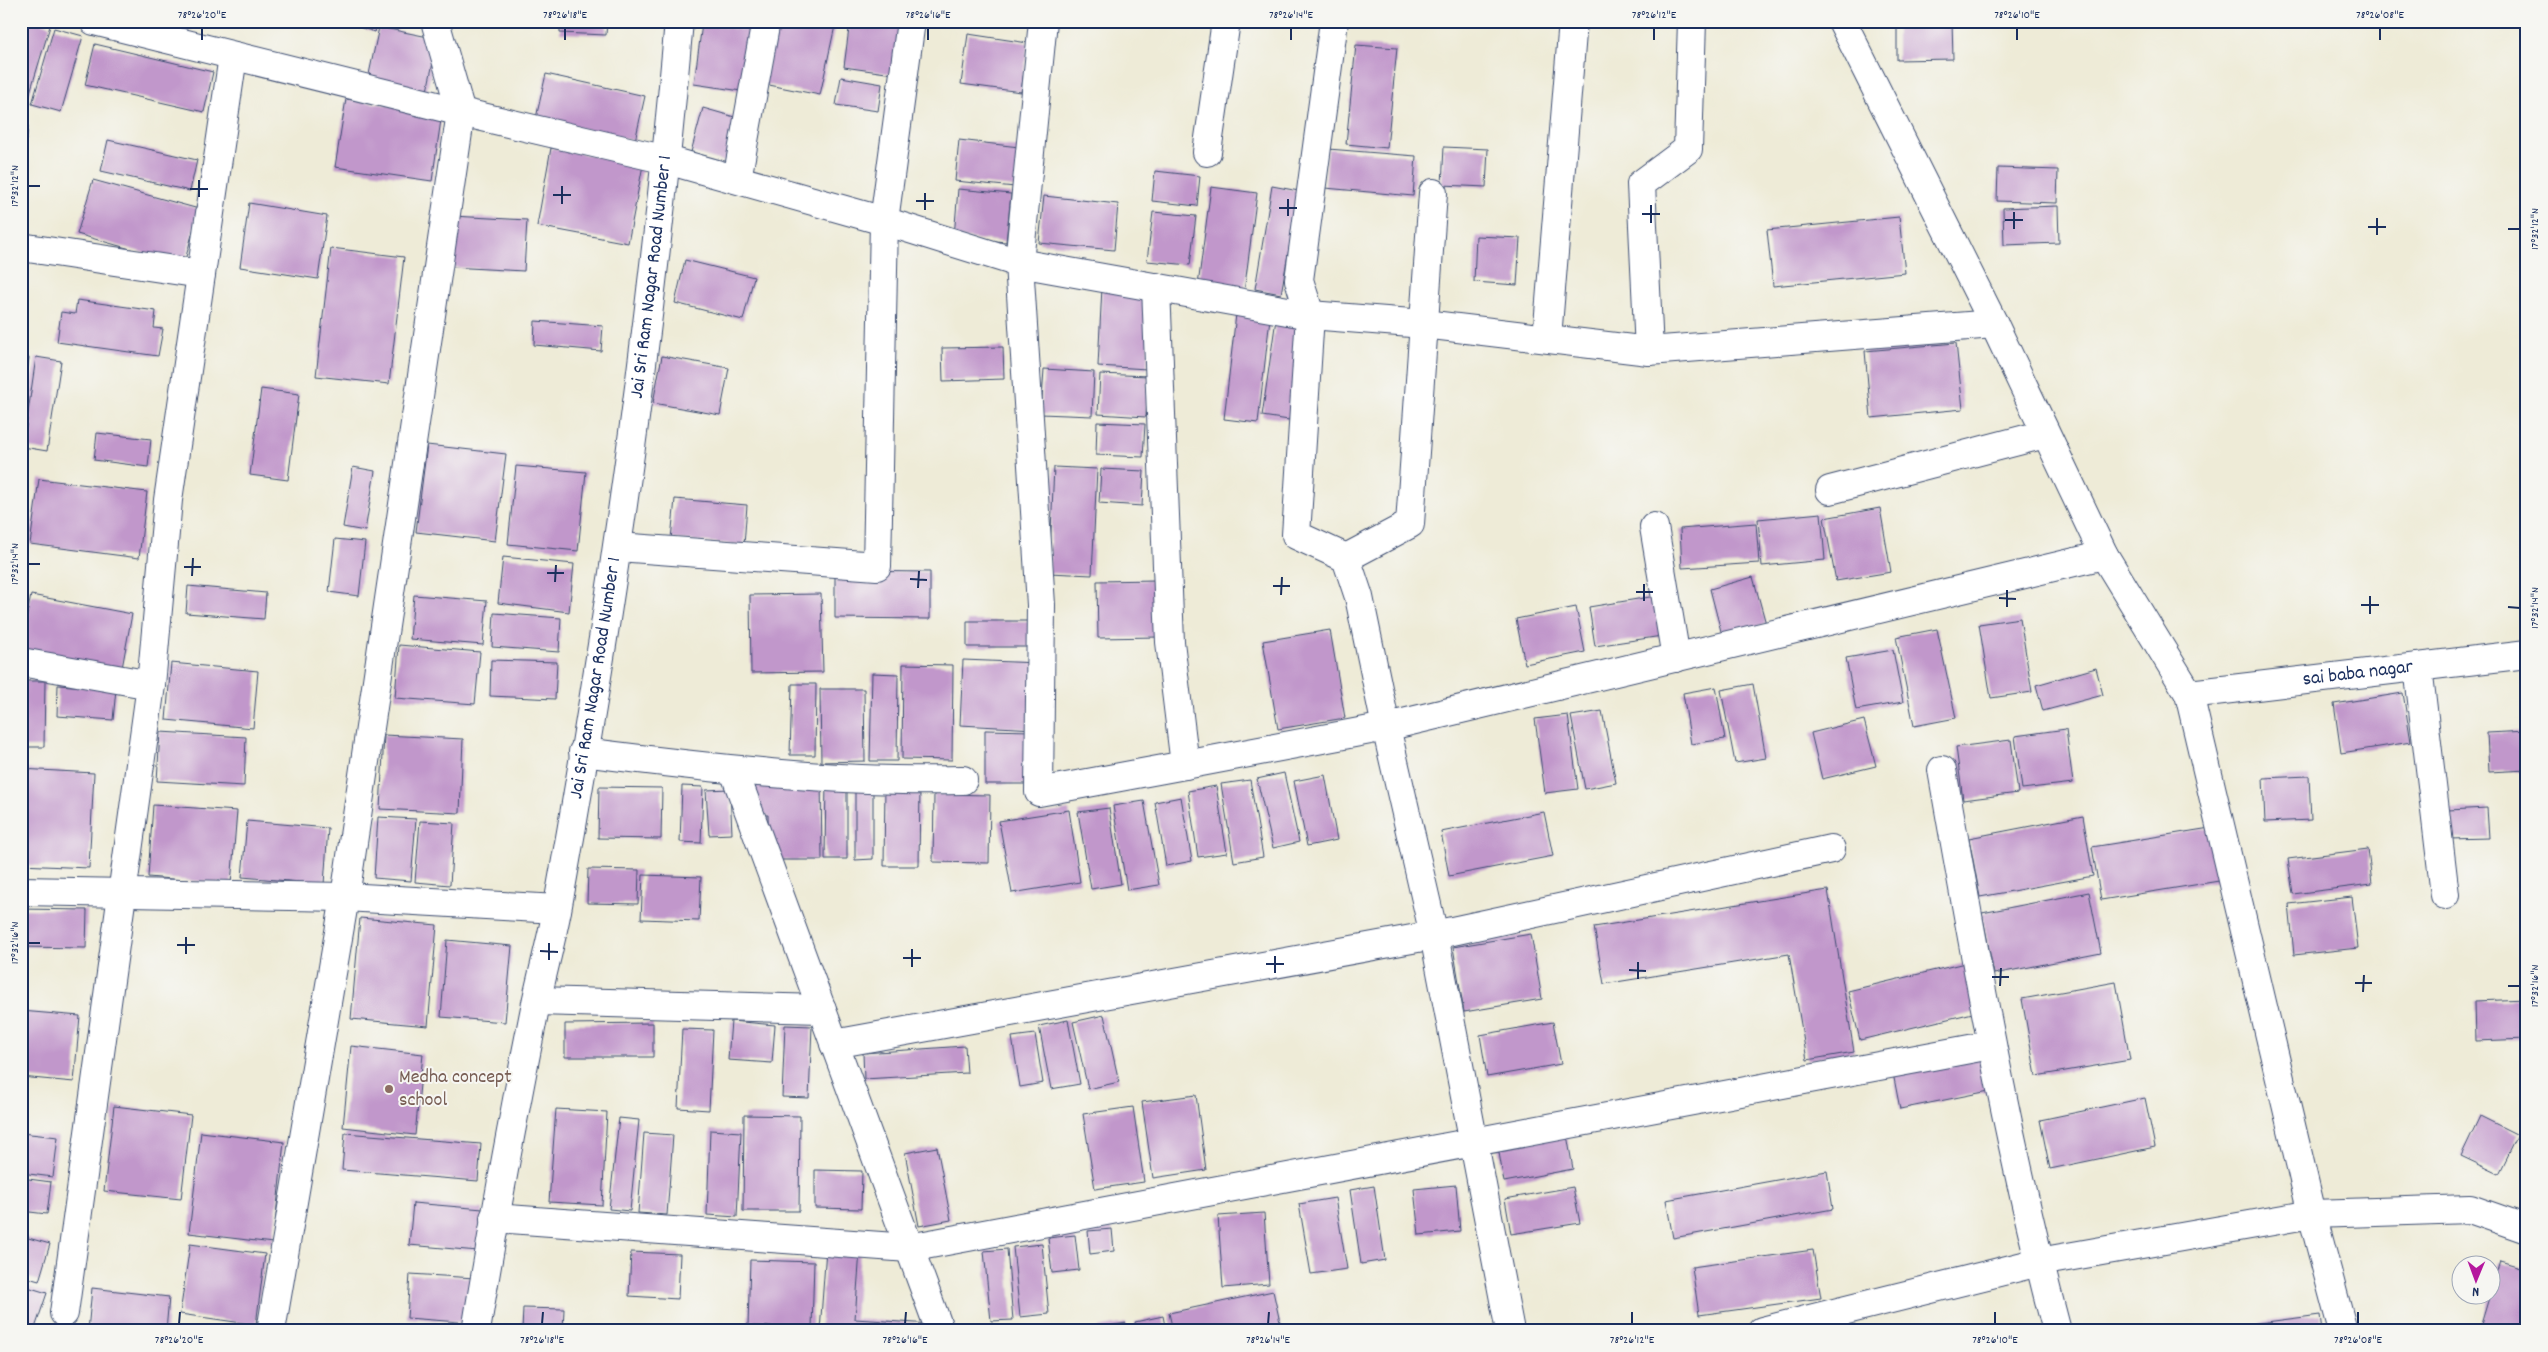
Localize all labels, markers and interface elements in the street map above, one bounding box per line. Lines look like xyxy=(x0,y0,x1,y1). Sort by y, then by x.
text: 78°26'20"E xyxy=(178,7,227,24)
text: 78°26'18"E xyxy=(543,7,587,24)
text: 78°26'16"E xyxy=(906,7,951,24)
text: 78°26'14"E xyxy=(1269,7,1314,24)
text: 78°26'12"E xyxy=(1632,7,1677,24)
text: 78°26'10"E xyxy=(1994,7,2040,24)
text: 78°26'08"E xyxy=(2356,7,2404,24)
street label: Jai Sri Ram Nagar Road Number 1 xyxy=(624,154,680,400)
text: 17°32'12"N xyxy=(7,165,24,207)
text: 17°32'12"N xyxy=(2527,208,2544,250)
text: 17°32'14"N xyxy=(7,543,24,585)
street label: Jai Sri Ram Nagar Road Number 1 xyxy=(563,555,629,801)
text: 17°32'14"N xyxy=(2527,587,2544,629)
street label: sai baba nagar xyxy=(2301,654,2415,694)
text: 17°32'16"N xyxy=(7,922,24,964)
text: 17°32'16"N xyxy=(2527,965,2544,1007)
place label: Medha concept school xyxy=(399,1064,512,1115)
marker: Medha concept school xyxy=(383,1083,395,1095)
north arrow xyxy=(2450,1254,2500,1304)
text: N xyxy=(2472,1281,2479,1301)
text: 78°26'20"E xyxy=(155,1332,204,1349)
text: 78°26'18"E xyxy=(520,1332,564,1349)
text: 78°26'16"E xyxy=(883,1332,928,1349)
text: 78°26'14"E xyxy=(1246,1332,1291,1349)
text: 78°26'12"E xyxy=(1610,1332,1655,1349)
text: 78°26'10"E xyxy=(1972,1332,2018,1349)
text: 78°26'08"E xyxy=(2334,1332,2382,1349)

